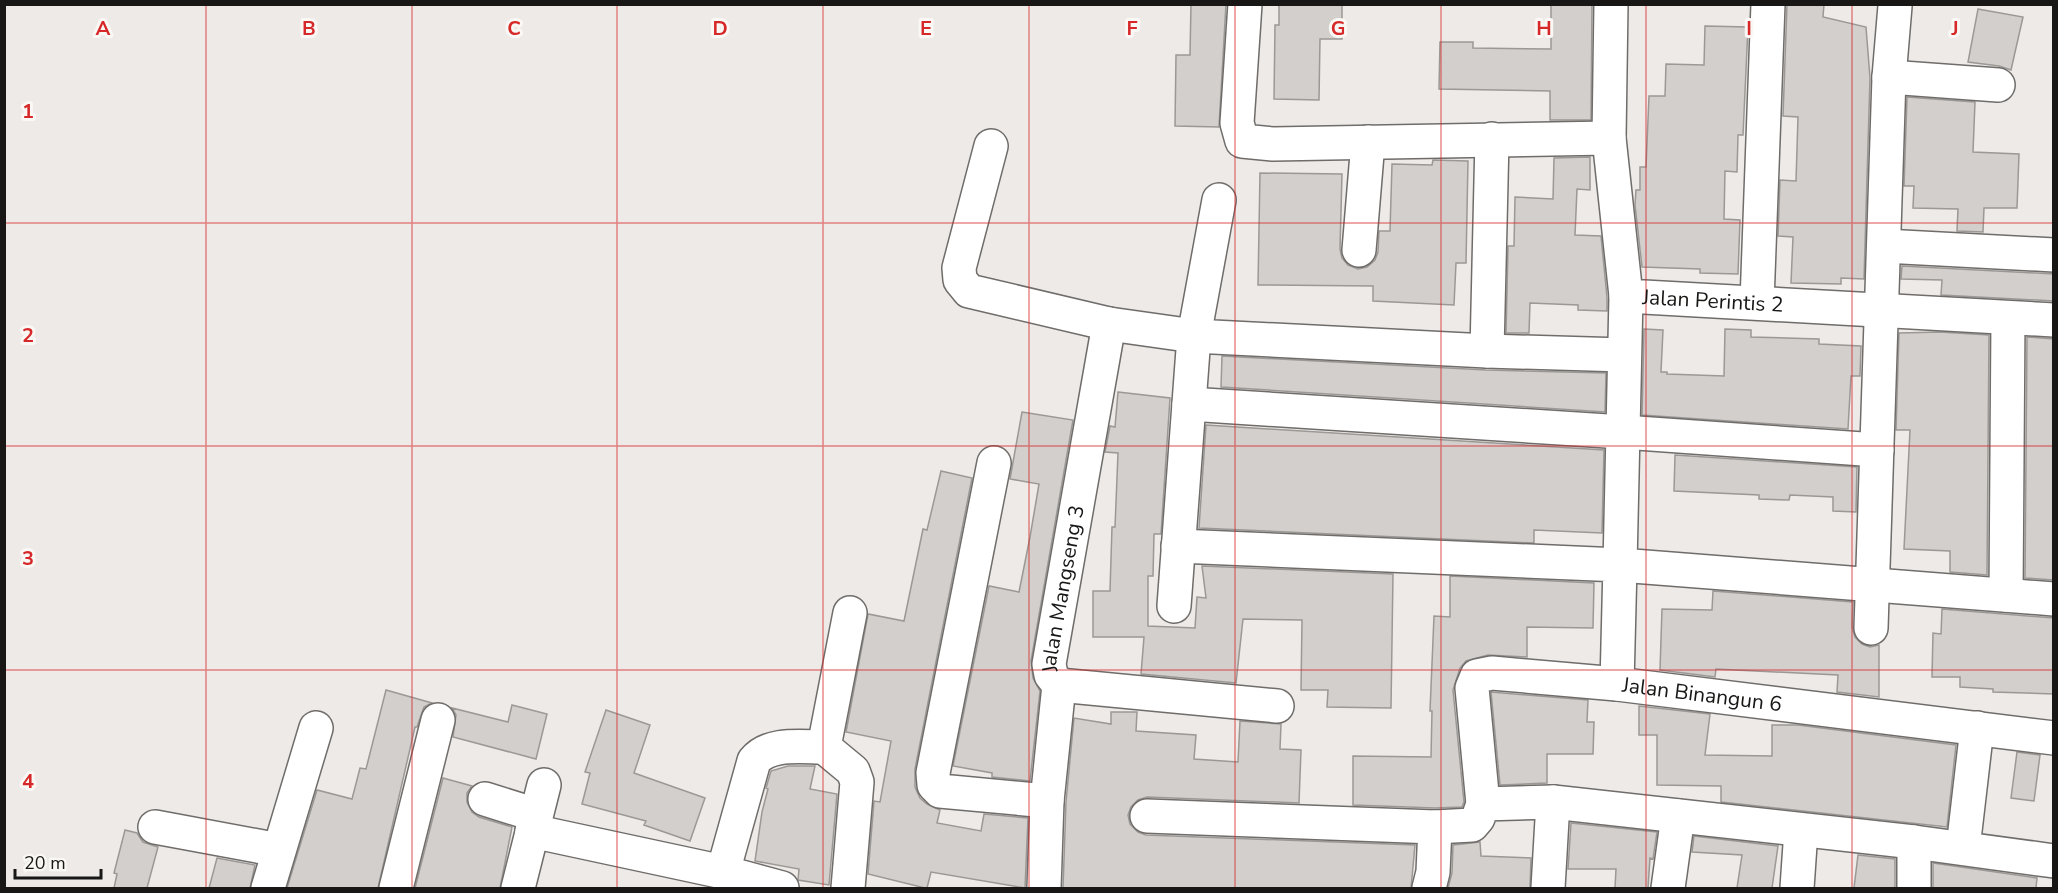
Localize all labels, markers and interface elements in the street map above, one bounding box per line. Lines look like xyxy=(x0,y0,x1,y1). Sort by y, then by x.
text: A xyxy=(96,15,111,42)
text: B xyxy=(302,15,316,42)
text: C xyxy=(507,15,521,42)
text: D xyxy=(712,15,728,42)
text: E xyxy=(920,15,932,42)
text: F xyxy=(1126,15,1138,42)
text: G xyxy=(1331,15,1345,42)
text: H xyxy=(1536,15,1552,42)
text: I xyxy=(1746,15,1752,42)
text: J xyxy=(1950,15,1959,42)
text: 1 xyxy=(22,98,34,125)
street label: Jalan Perintis 2 xyxy=(1641,283,1784,319)
text: 2 xyxy=(22,322,34,349)
street label: Jalan Mangseng 3 xyxy=(1035,503,1091,676)
text: 3 xyxy=(22,545,34,572)
street label: Jalan Binangun 6 xyxy=(1620,671,1784,718)
text: 4 xyxy=(22,768,34,795)
scale bar xyxy=(15,842,100,880)
text: 20 m xyxy=(24,851,66,875)

